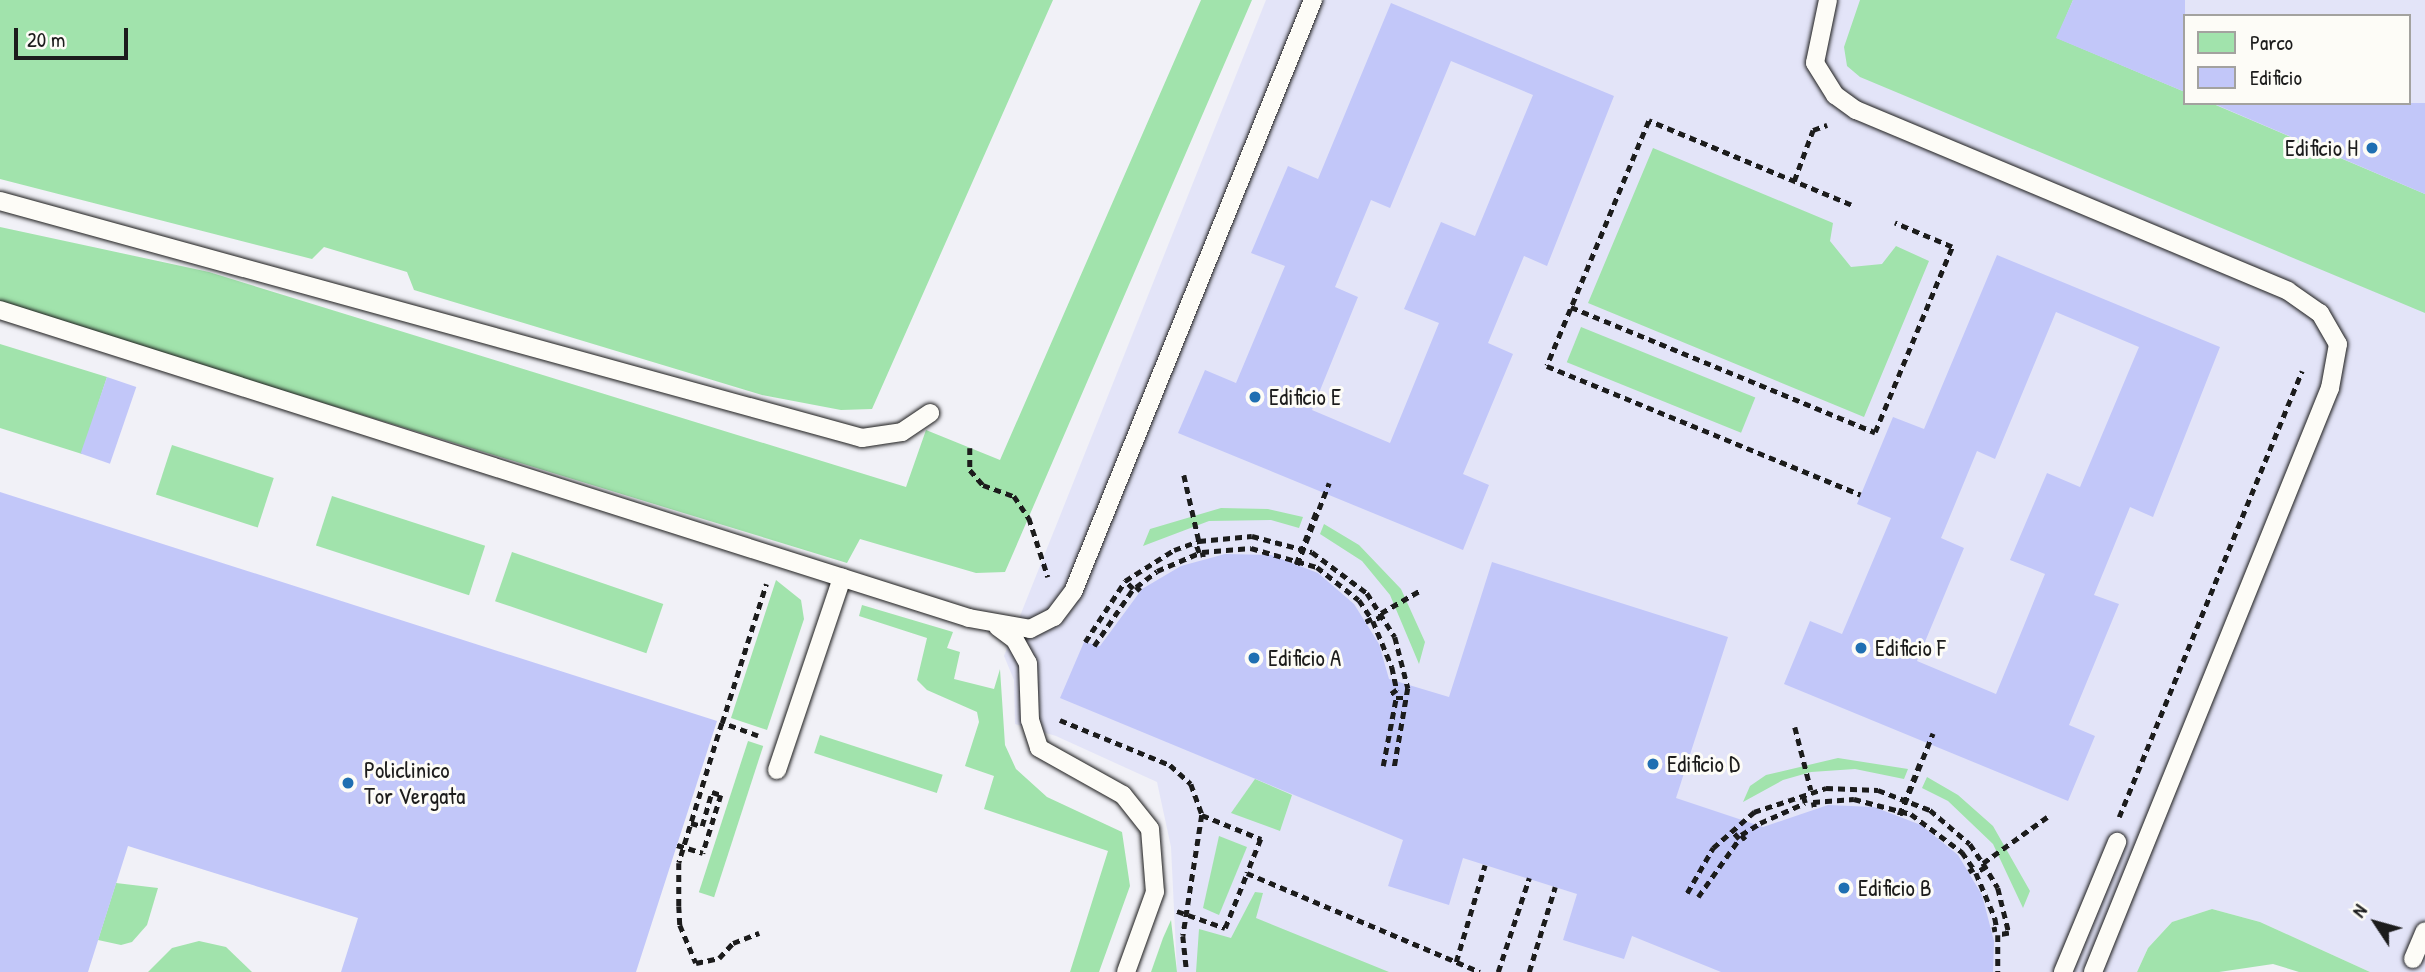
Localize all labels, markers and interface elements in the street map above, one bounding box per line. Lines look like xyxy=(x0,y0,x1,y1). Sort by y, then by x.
scale bar xyxy=(18,14,131,58)
legend xyxy=(2184,14,2411,105)
text: 20 m xyxy=(27,25,65,54)
text: Parco xyxy=(2250,28,2293,57)
text: Edificio xyxy=(2250,63,2302,92)
place label: Edificio H xyxy=(2285,134,2358,162)
marker: Edificio H xyxy=(2364,140,2380,156)
place label: Edificio E xyxy=(1269,383,1341,411)
marker: Edificio E xyxy=(1247,389,1263,405)
place label: Edificio F xyxy=(1875,634,1946,662)
marker: Edificio F xyxy=(1853,640,1869,656)
place label: Edificio A xyxy=(1268,644,1341,672)
marker: Edificio A xyxy=(1246,650,1262,666)
place label: Edificio D xyxy=(1667,750,1740,778)
place label: Policlinico Tor Vergata xyxy=(364,756,465,810)
marker: Edificio D xyxy=(1645,756,1661,772)
marker: Policlinico Tor Vergata xyxy=(338,773,358,793)
place label: Edificio B xyxy=(1858,874,1932,902)
marker: Edificio B xyxy=(1836,880,1852,896)
north arrow xyxy=(2341,888,2411,958)
text: N xyxy=(2346,899,2372,922)

